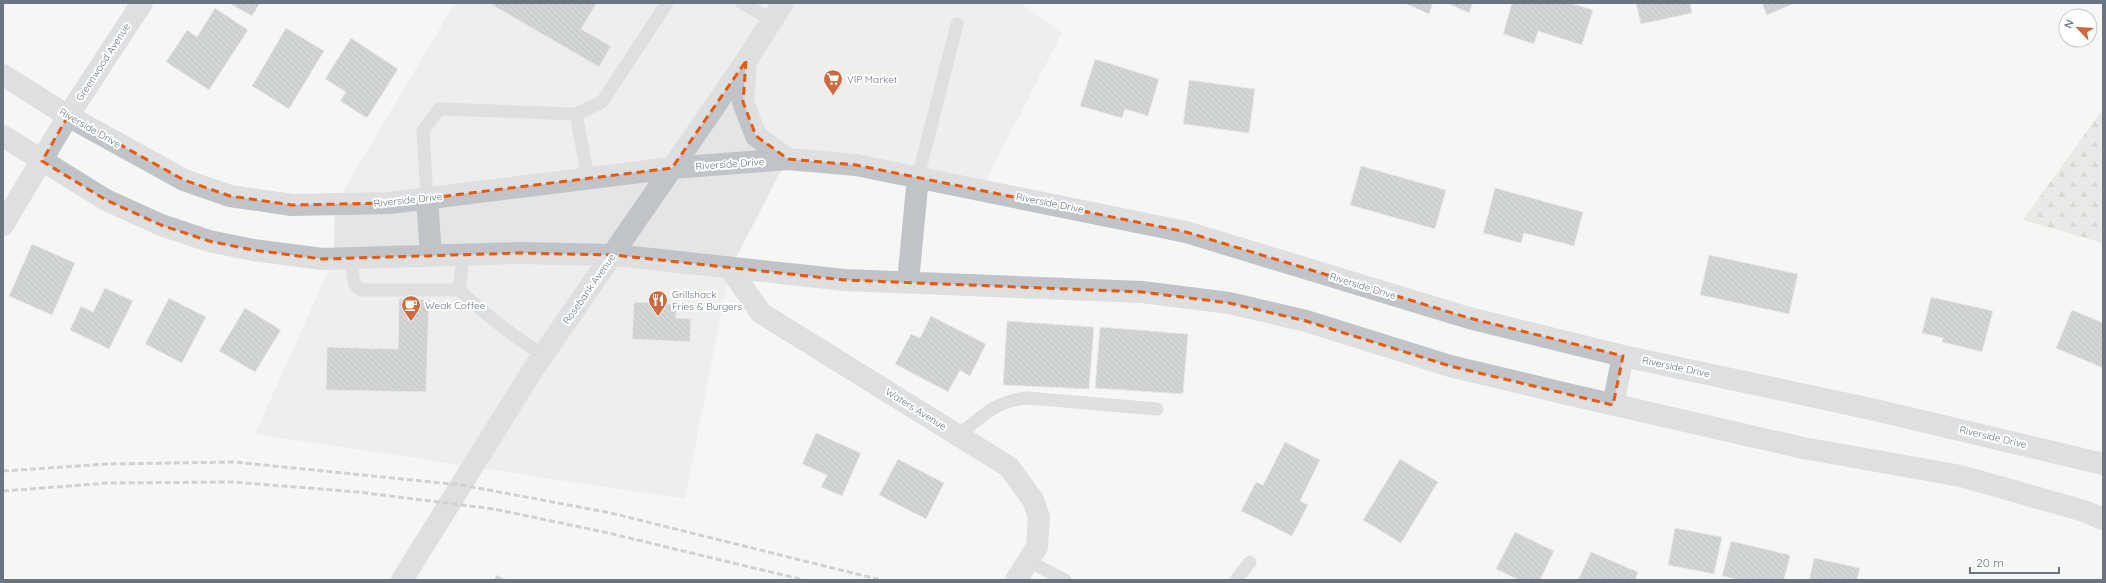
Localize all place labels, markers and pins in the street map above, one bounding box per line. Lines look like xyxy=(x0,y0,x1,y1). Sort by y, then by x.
supermarket icon: VIP Market xyxy=(822,68,844,96)
place label: VIP Market xyxy=(847,73,898,86)
place label: Grillshack Fries & Burgers xyxy=(672,288,743,313)
restaurant icon: Grillshack Fries & Burgers xyxy=(647,289,669,317)
cafe icon: Weak Coffee xyxy=(400,294,422,322)
place label: Weak Coffee xyxy=(425,299,486,312)

